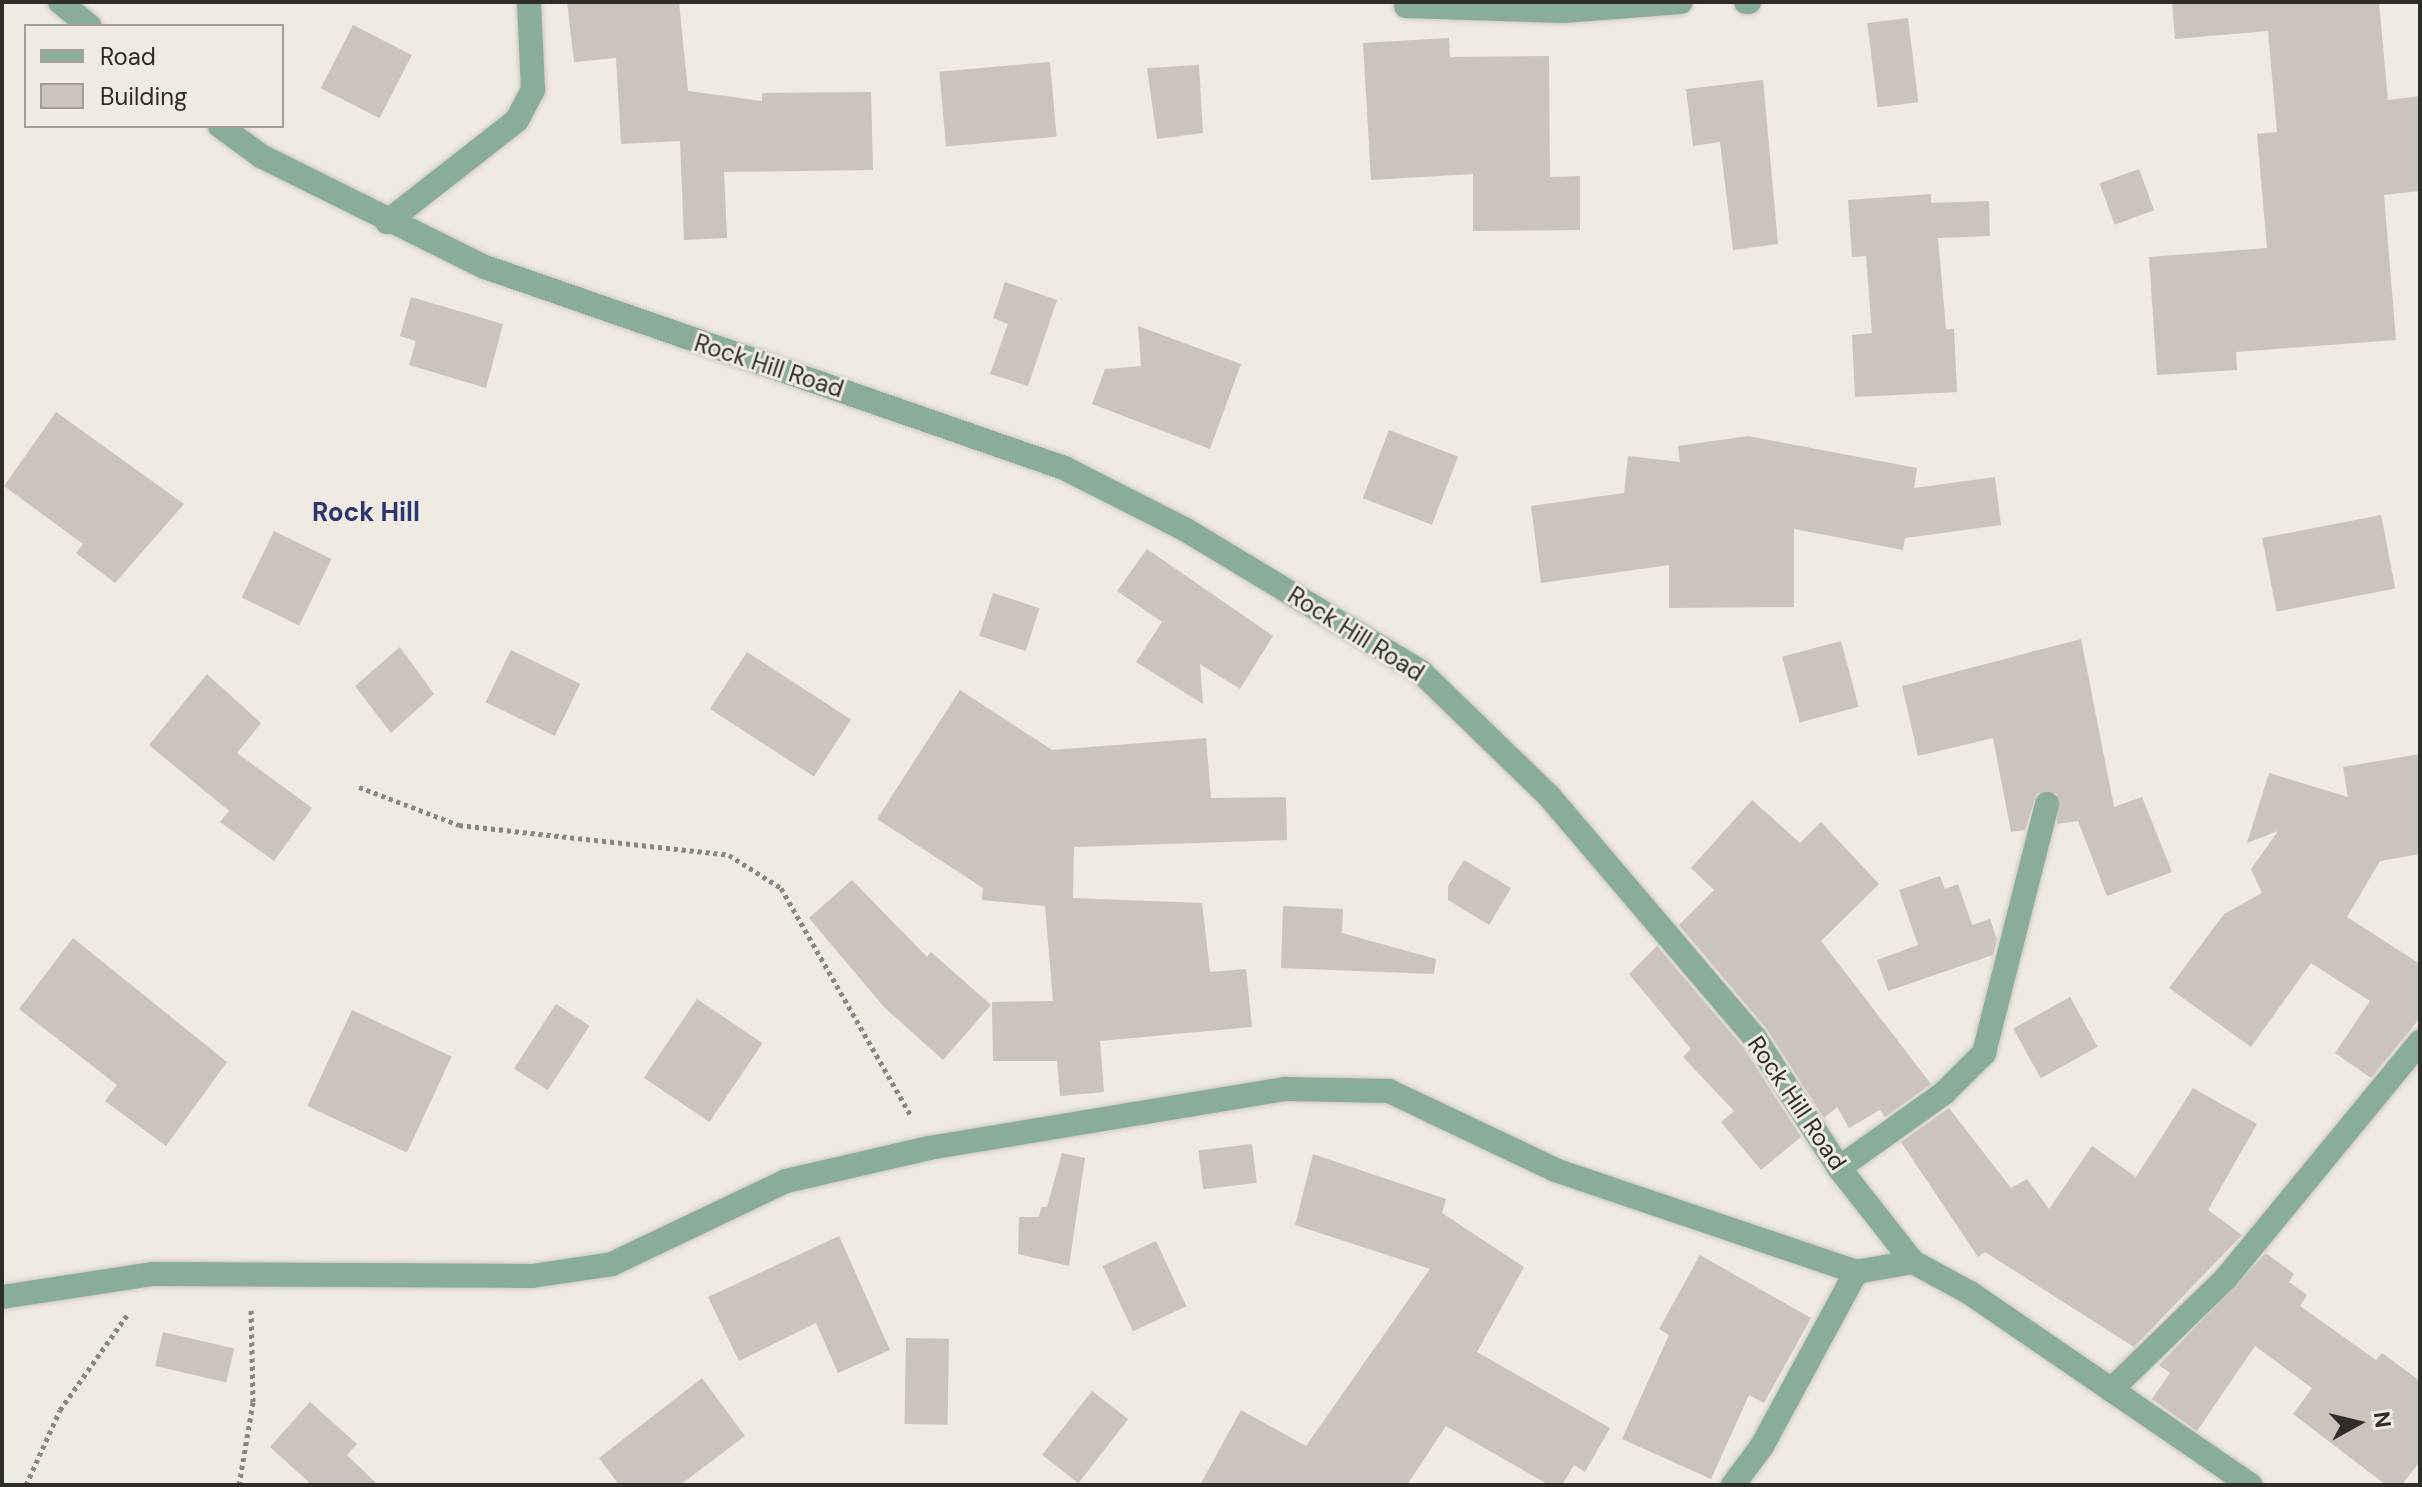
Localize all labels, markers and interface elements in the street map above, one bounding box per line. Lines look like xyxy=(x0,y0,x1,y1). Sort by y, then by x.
legend xyxy=(24,24,284,128)
text: Road xyxy=(100,41,156,72)
text: Building xyxy=(100,81,187,112)
street label: Rock Hill Road xyxy=(691,328,847,404)
district label: Rock Hill xyxy=(312,497,420,529)
street label: Rock Hill Road xyxy=(1283,581,1429,687)
street label: Rock Hill Road xyxy=(1742,1031,1852,1175)
north arrow xyxy=(2318,1383,2398,1463)
text: N xyxy=(2367,1410,2398,1430)

